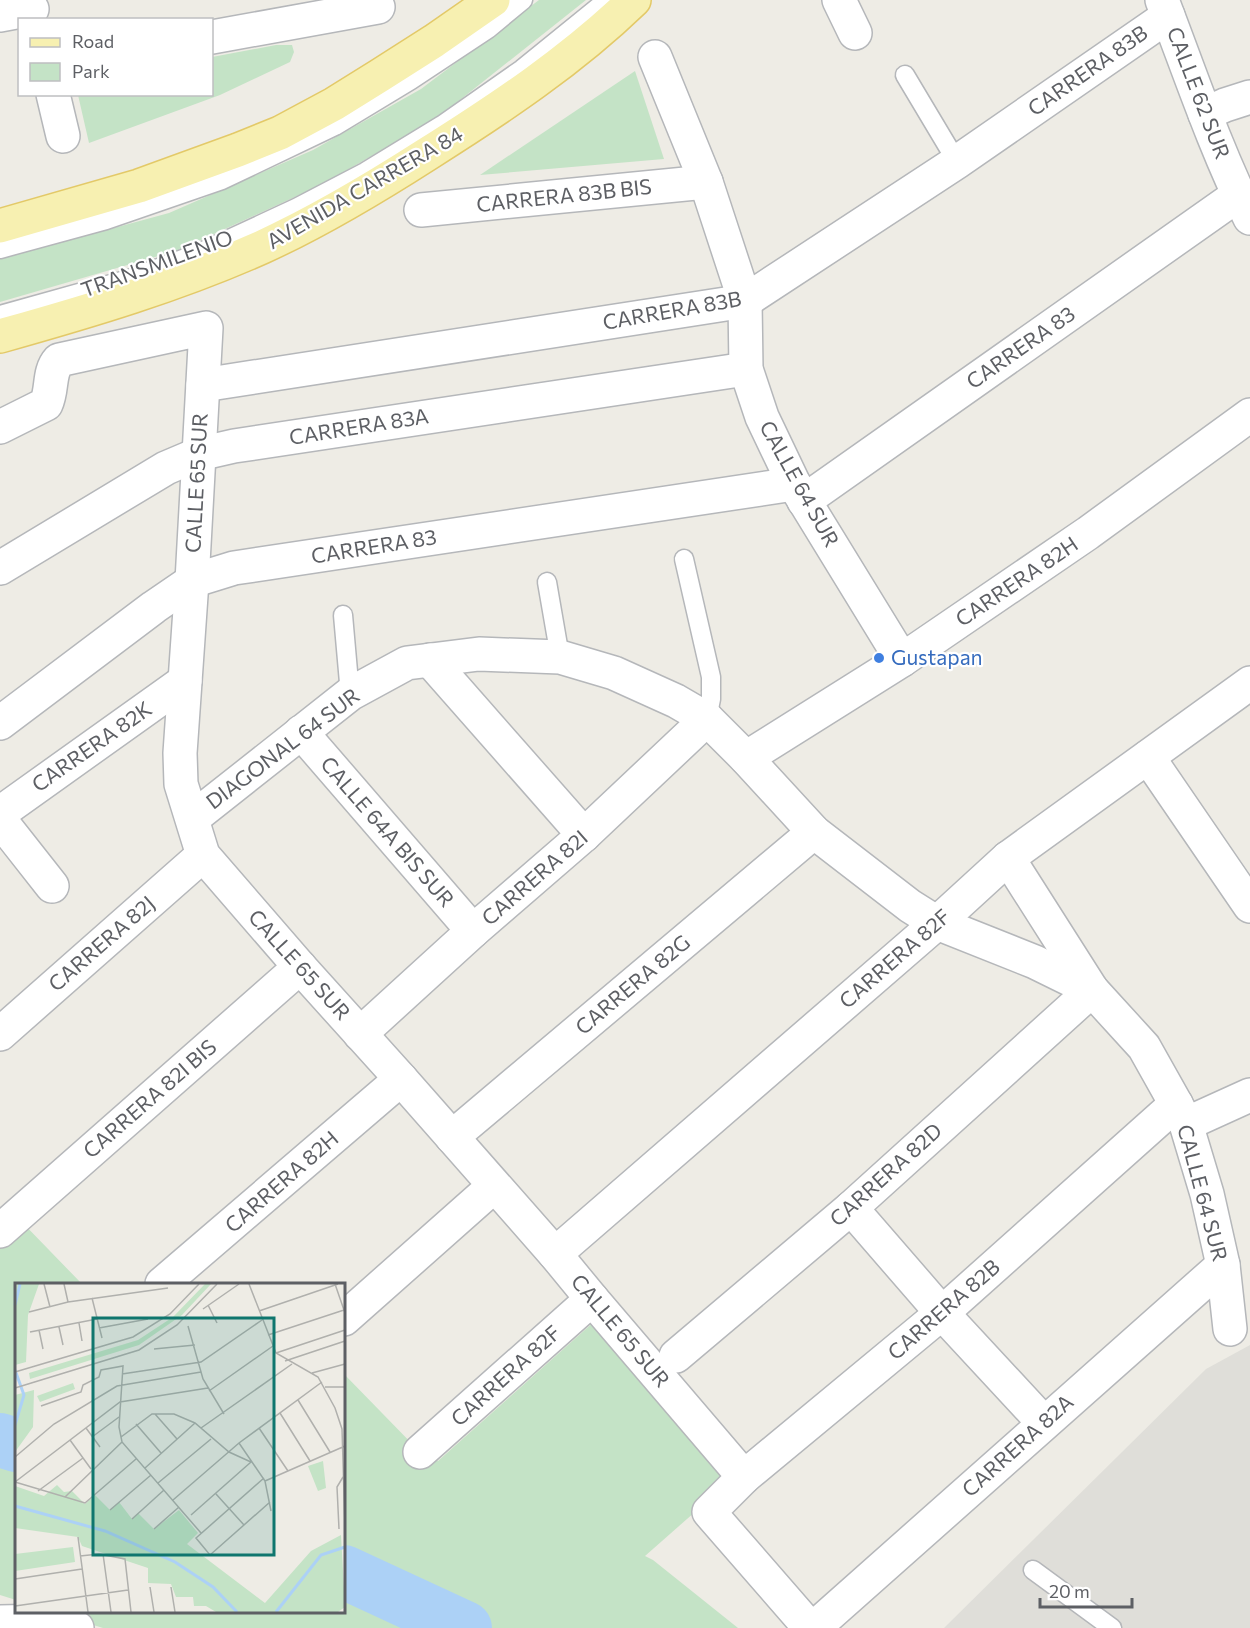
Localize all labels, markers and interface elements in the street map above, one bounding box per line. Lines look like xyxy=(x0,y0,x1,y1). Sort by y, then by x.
legend xyxy=(18,18,213,96)
street label: CARRERA 83B xyxy=(1023,19,1152,120)
street label: CALLE 62 SUR xyxy=(1163,23,1236,162)
text: Road xyxy=(72,30,114,52)
text: Park xyxy=(72,60,110,82)
street label: AVENIDA CARRERA 84 xyxy=(262,120,467,253)
street label: CARRERA 83B BIS xyxy=(475,173,653,216)
street label: TRANSMILENIO xyxy=(77,224,236,302)
street label: CARRERA 83B xyxy=(600,285,743,334)
street label: CARRERA 83 xyxy=(961,300,1079,393)
street label: CARRERA 83A xyxy=(287,402,430,449)
street label: CALLE 65 SUR xyxy=(179,412,212,553)
street label: CALLE 64 SUR xyxy=(755,416,845,551)
street label: CARRERA 83 xyxy=(309,523,438,568)
street label: CARRERA 82H xyxy=(950,531,1082,631)
place label: Gustapan xyxy=(891,644,983,669)
marker: Gustapan xyxy=(872,651,886,665)
street label: DIAGONAL 64 SUR xyxy=(201,682,364,814)
street label: CARRERA 82K xyxy=(26,695,156,796)
street label: CALLE 64A BIS SUR xyxy=(316,751,460,911)
street label: CARRERA 82I xyxy=(476,824,592,930)
street label: CARRERA 82J xyxy=(43,890,159,996)
street label: CARRERA 82F xyxy=(834,903,954,1013)
street label: CALLE 65 SUR xyxy=(244,904,356,1024)
street label: CARRERA 82G xyxy=(570,929,694,1039)
street label: CARRERA 82I BIS xyxy=(77,1033,221,1162)
street label: CARRERA 82D xyxy=(824,1117,946,1231)
street label: CALLE 64 SUR xyxy=(1173,1122,1234,1264)
street label: CARRERA 82H xyxy=(219,1125,343,1237)
street label: CARRERA 82B xyxy=(882,1254,1004,1364)
street label: CALLE 65 SUR xyxy=(567,1268,676,1392)
inset map xyxy=(15,1283,345,1613)
street label: CARRERA 82F xyxy=(445,1319,565,1430)
street label: CARRERA 82A xyxy=(956,1388,1078,1501)
scale bar xyxy=(1040,1571,1132,1609)
text: 20 m xyxy=(1049,1580,1090,1602)

